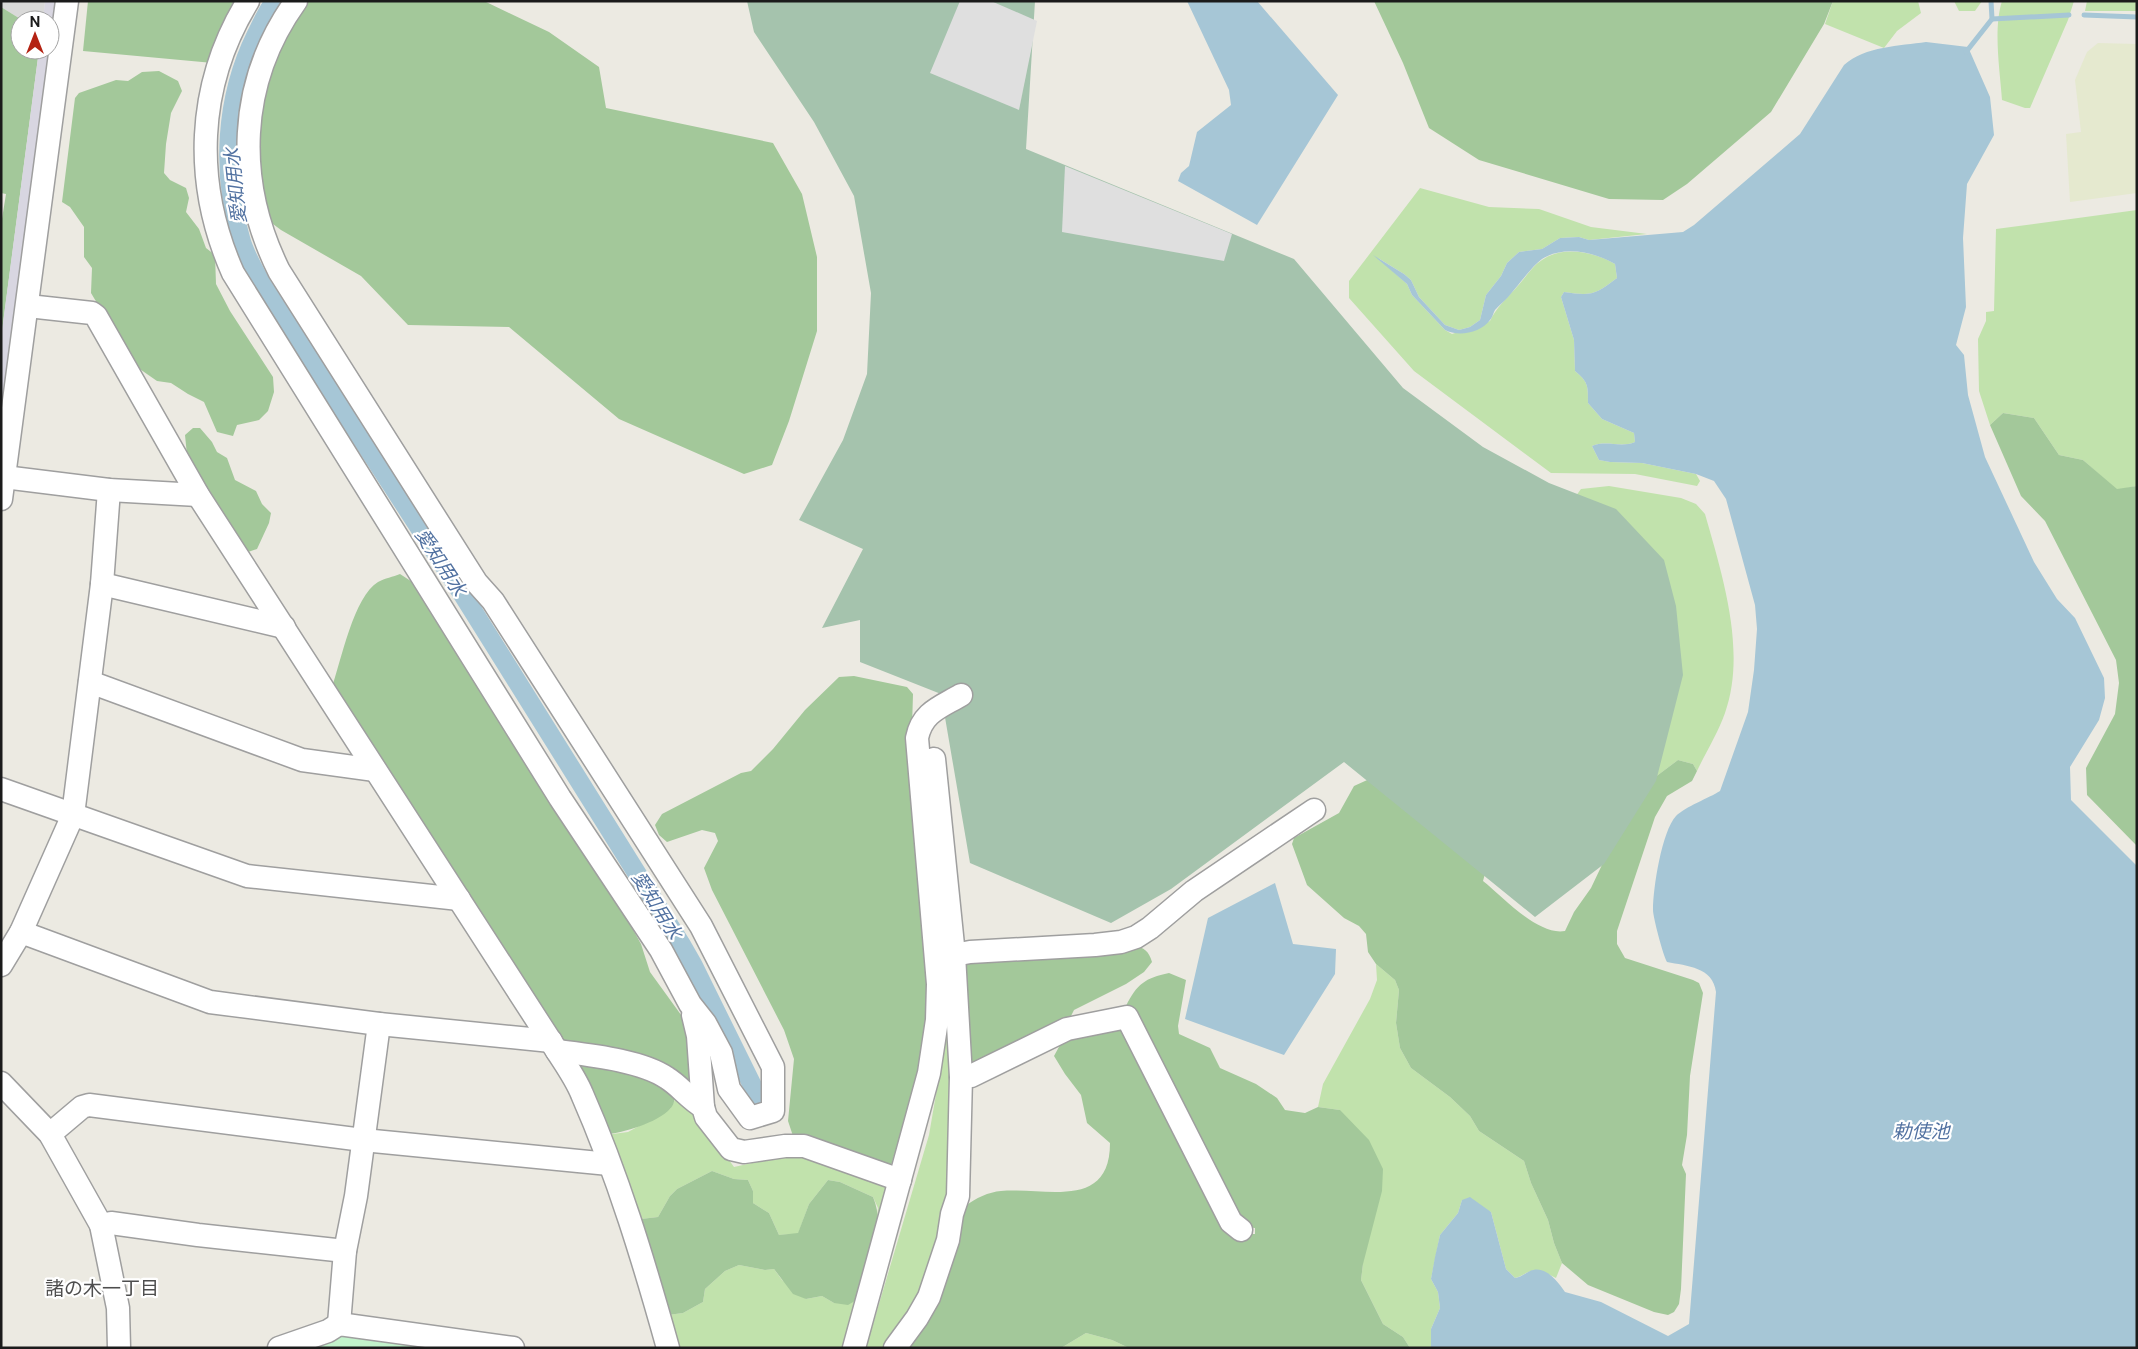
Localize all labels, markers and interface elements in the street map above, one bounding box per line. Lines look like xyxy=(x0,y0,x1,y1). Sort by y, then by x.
north arrow xyxy=(10,10,60,60)
text: N xyxy=(30,14,40,30)
water label: 愛知用水 xyxy=(220,145,250,225)
water label: 愛知用水 xyxy=(411,524,472,602)
water label: 愛知用水 xyxy=(628,867,688,945)
water label: 勅使池 xyxy=(1892,1120,1951,1142)
district label: 諸の木一丁目 xyxy=(45,1277,159,1299)

